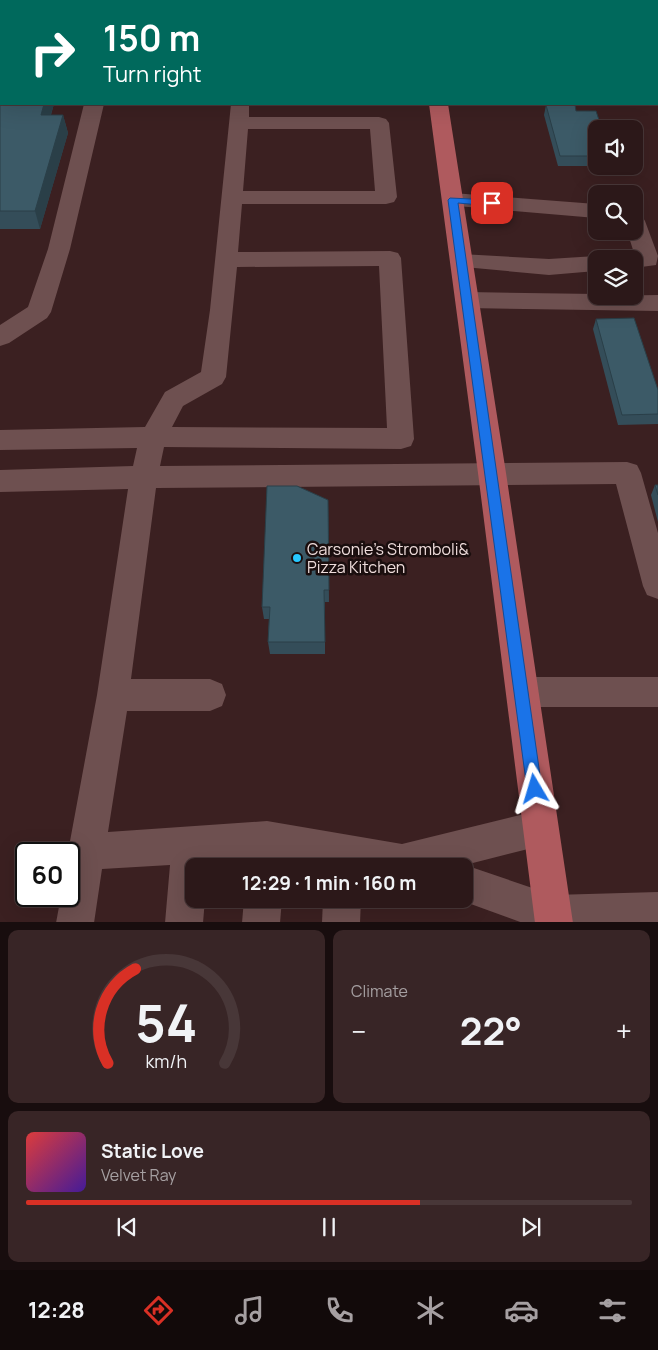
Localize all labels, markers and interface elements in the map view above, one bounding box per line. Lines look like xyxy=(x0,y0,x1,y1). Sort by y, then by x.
text: 150 m xyxy=(103,14,200,62)
icon: right xyxy=(20,20,85,85)
text: Turn right xyxy=(103,59,201,89)
map controls xyxy=(588,120,643,305)
button: sound xyxy=(588,120,643,175)
pin xyxy=(471,182,513,224)
button: search xyxy=(588,185,643,240)
icon: arrive xyxy=(478,189,506,217)
button: layers xyxy=(588,250,643,305)
place label: Carsonie's Stromboli& Pizza Kitchen xyxy=(307,538,469,578)
marker: Carsonie's Stromboli& Pizza Kitchen xyxy=(291,552,303,564)
position arrow xyxy=(508,762,560,814)
speed limit sign: 60 xyxy=(15,842,80,907)
text: 12:29 · 1 min · 160 m xyxy=(242,870,416,896)
text: Climate xyxy=(351,980,408,1002)
text: 54 xyxy=(135,987,198,1058)
text: 22° xyxy=(460,1004,522,1056)
text: − xyxy=(351,1012,366,1050)
text: + xyxy=(616,1012,632,1050)
text: km/h xyxy=(146,1049,187,1073)
text: Static Love xyxy=(101,1138,204,1164)
text: Velvet Ray xyxy=(101,1164,177,1186)
icon: previous xyxy=(113,1213,141,1241)
icon: pause xyxy=(315,1213,343,1241)
icon: next xyxy=(517,1213,545,1241)
icon: directions xyxy=(141,1293,176,1328)
icon: music xyxy=(232,1293,267,1328)
icon: phone xyxy=(322,1293,357,1328)
icon: climate xyxy=(413,1293,448,1328)
icon: car xyxy=(504,1293,539,1328)
icon: filters xyxy=(595,1293,630,1328)
text: 12:28 xyxy=(28,1295,85,1325)

